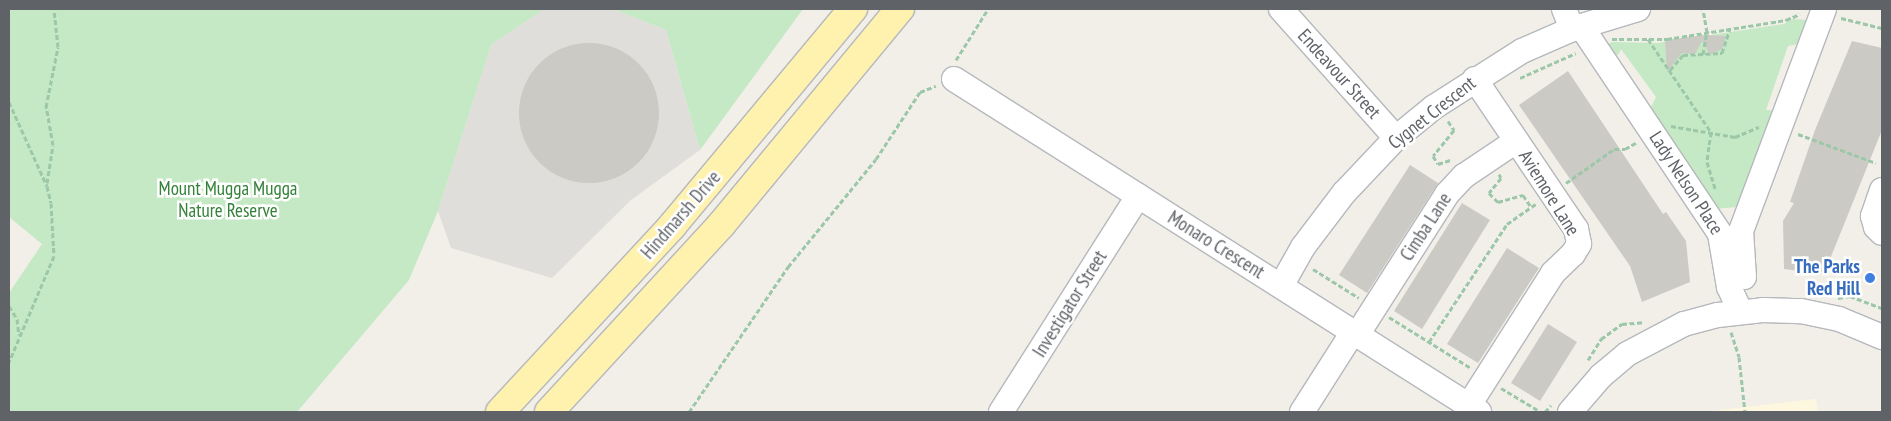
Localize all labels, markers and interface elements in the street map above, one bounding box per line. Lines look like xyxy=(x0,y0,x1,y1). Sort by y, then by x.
street label: Endeavour Street xyxy=(1293,25,1385,123)
street label: Cygnet Crescent xyxy=(1384,72,1480,154)
street label: Lady Nelson Place xyxy=(1644,127,1728,239)
street label: Aviemore Lane xyxy=(1514,146,1584,240)
street label: Hindmarsh Drive xyxy=(637,166,725,264)
park label: Mount Mugga Mugga Nature Reserve xyxy=(159,178,297,222)
street label: Cimba Lane xyxy=(1396,189,1456,265)
street label: Monaro Crescent xyxy=(1164,206,1268,284)
street label: Investigator Street xyxy=(1028,246,1112,362)
place label: The Parks Red Hill xyxy=(1794,256,1860,300)
marker: The Parks Red Hill xyxy=(1864,272,1876,284)

